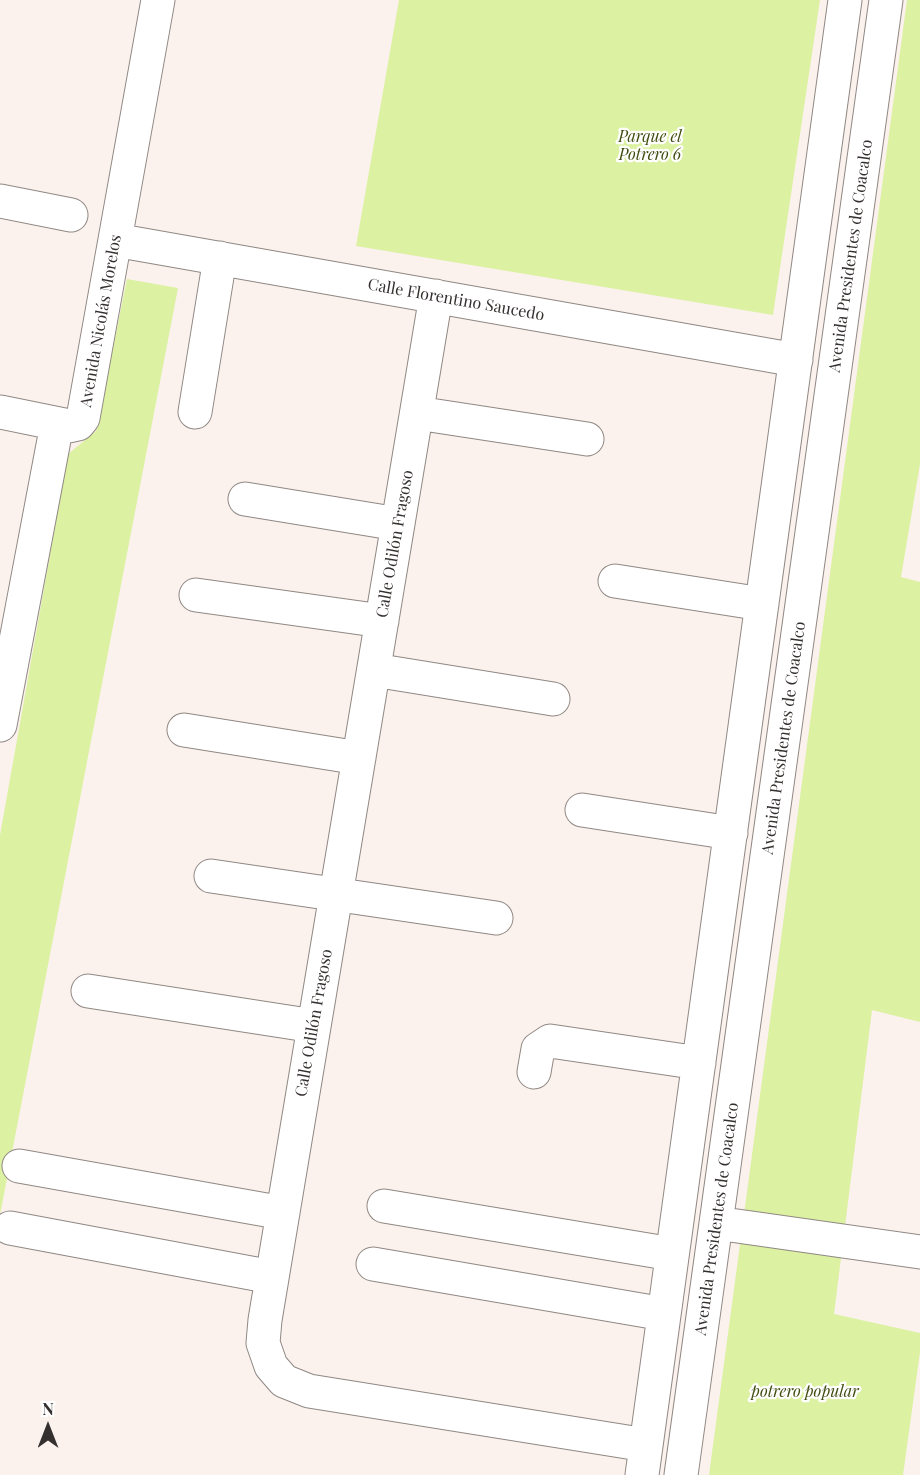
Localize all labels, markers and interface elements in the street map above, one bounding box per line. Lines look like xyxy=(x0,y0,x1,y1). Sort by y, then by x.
park label: Parque el Potrero 6 xyxy=(618,127,682,165)
street label: Avenida Presidentes de Coacalco xyxy=(825,138,877,374)
street label: Avenida Nicolás Morelos xyxy=(76,233,126,409)
street label: Calle Florentino Saucedo xyxy=(366,275,546,325)
street label: Calle Odilón Fragoso xyxy=(373,469,417,619)
street label: Avenida Presidentes de Coacalco xyxy=(758,620,810,856)
street label: Calle Odilón Fragoso xyxy=(292,948,336,1098)
street label: Avenida Presidentes de Coacalco xyxy=(691,1101,743,1337)
park label: potrero popular xyxy=(751,1382,859,1402)
north arrow xyxy=(18,1397,78,1457)
text: N xyxy=(42,1398,54,1419)

